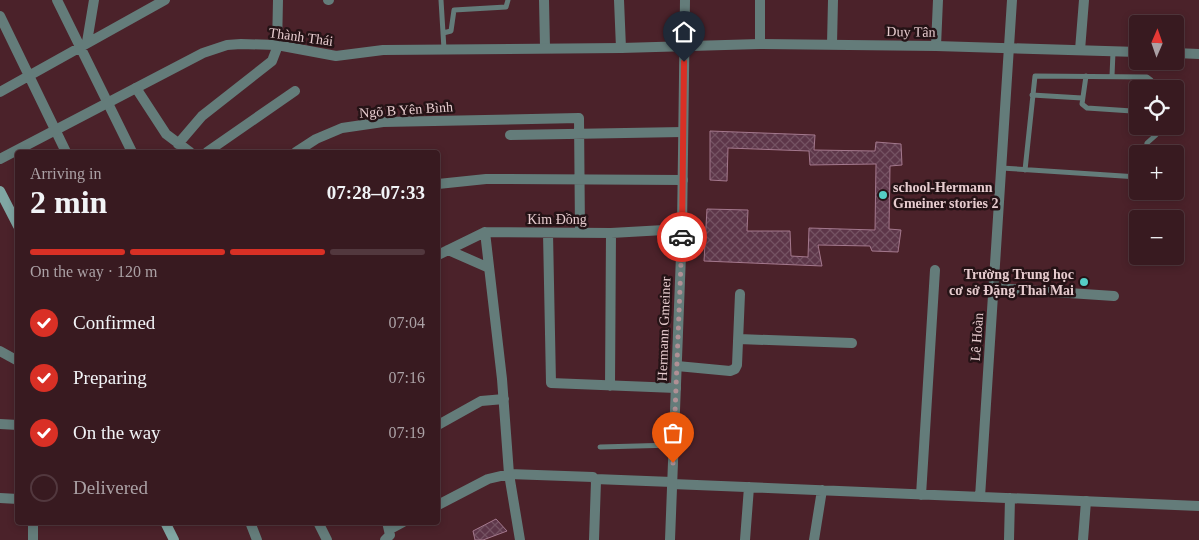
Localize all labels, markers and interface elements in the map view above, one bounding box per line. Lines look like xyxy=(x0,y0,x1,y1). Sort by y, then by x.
pin xyxy=(663,11,705,62)
north arrow xyxy=(1129,15,1184,70)
map controls xyxy=(1129,15,1184,265)
icon: home xyxy=(670,18,698,46)
street label: Duy Tân xyxy=(886,24,936,40)
street label: Thành Thái xyxy=(268,25,334,49)
button: locate xyxy=(1129,80,1184,135)
street label: Ngõ B Yên Bình xyxy=(359,99,453,121)
button: + xyxy=(1129,145,1184,200)
text: Arriving in xyxy=(30,165,102,182)
place label: school-Hermann Gmeiner stories 2 xyxy=(893,180,999,211)
text: 07:28–07:33 xyxy=(327,182,425,203)
text: 2 min xyxy=(30,184,107,220)
marker: school-Hermann Gmeiner stories 2 xyxy=(877,189,889,201)
button: − xyxy=(1129,210,1184,265)
street label: Kim Đồng xyxy=(527,212,587,227)
courier xyxy=(657,212,707,262)
icon: car xyxy=(668,223,696,251)
text: On the way · 120 m xyxy=(30,263,158,280)
place label: Trường Trung học cơ sở Đặng Thai Mai xyxy=(949,267,1074,298)
street label: Hermann Gmeiner xyxy=(655,276,673,382)
marker: Trường Trung học cơ sở Đặng Thai Mai xyxy=(1078,276,1090,288)
icon: check xyxy=(30,309,58,337)
text: Confirmed xyxy=(73,312,155,333)
street label: Lê Hoàn xyxy=(968,312,986,362)
text: 07:04 xyxy=(389,314,425,331)
icon: check xyxy=(30,364,58,392)
text: Preparing xyxy=(73,367,147,388)
text: 07:16 xyxy=(389,369,425,386)
pin xyxy=(652,412,694,463)
icon: check xyxy=(30,419,58,447)
icon: bag xyxy=(659,419,687,447)
text: On the way xyxy=(73,422,161,443)
text: 07:19 xyxy=(389,424,425,441)
text: Delivered xyxy=(73,477,148,498)

